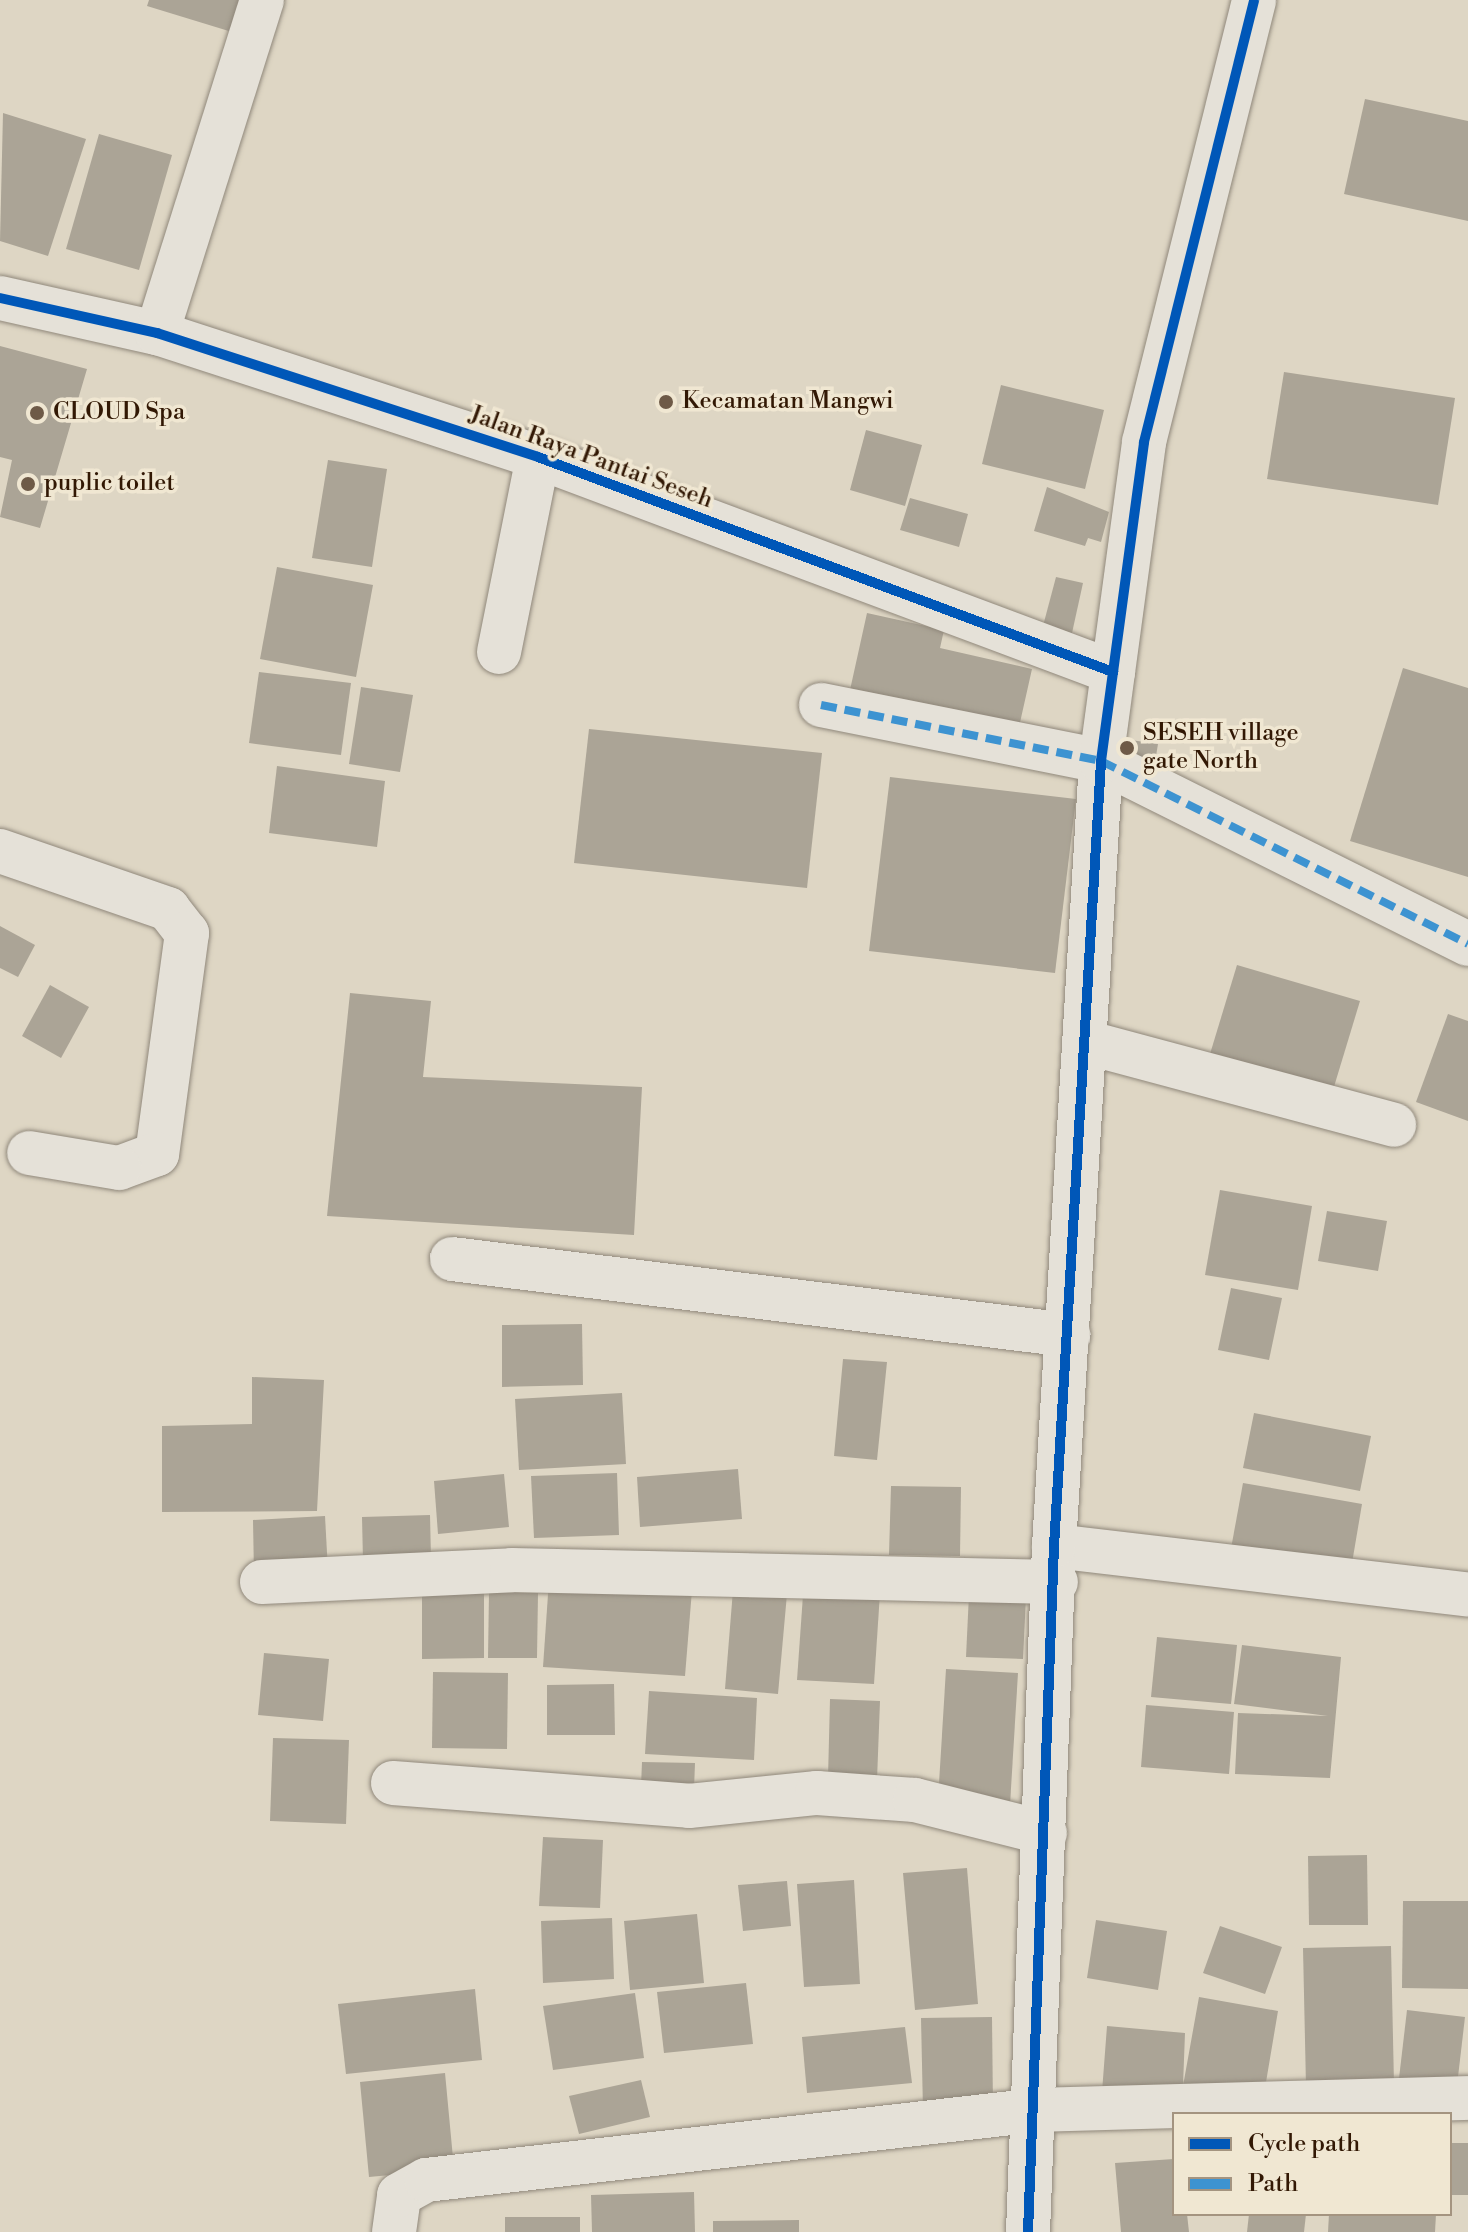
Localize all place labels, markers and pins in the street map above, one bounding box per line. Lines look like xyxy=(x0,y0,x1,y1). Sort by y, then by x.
place label: Kecamatan Mangwi xyxy=(682,388,894,416)
marker: Kecamatan Mangwi xyxy=(657,393,675,411)
place label: CLOUD Spa xyxy=(53,399,185,427)
marker: CLOUD Spa xyxy=(28,404,46,422)
place label: puplic toilet xyxy=(44,470,175,498)
marker: puplic toilet xyxy=(19,475,37,493)
place label: SESEH village gate North xyxy=(1143,720,1299,776)
marker: SESEH village gate North xyxy=(1118,739,1136,757)

